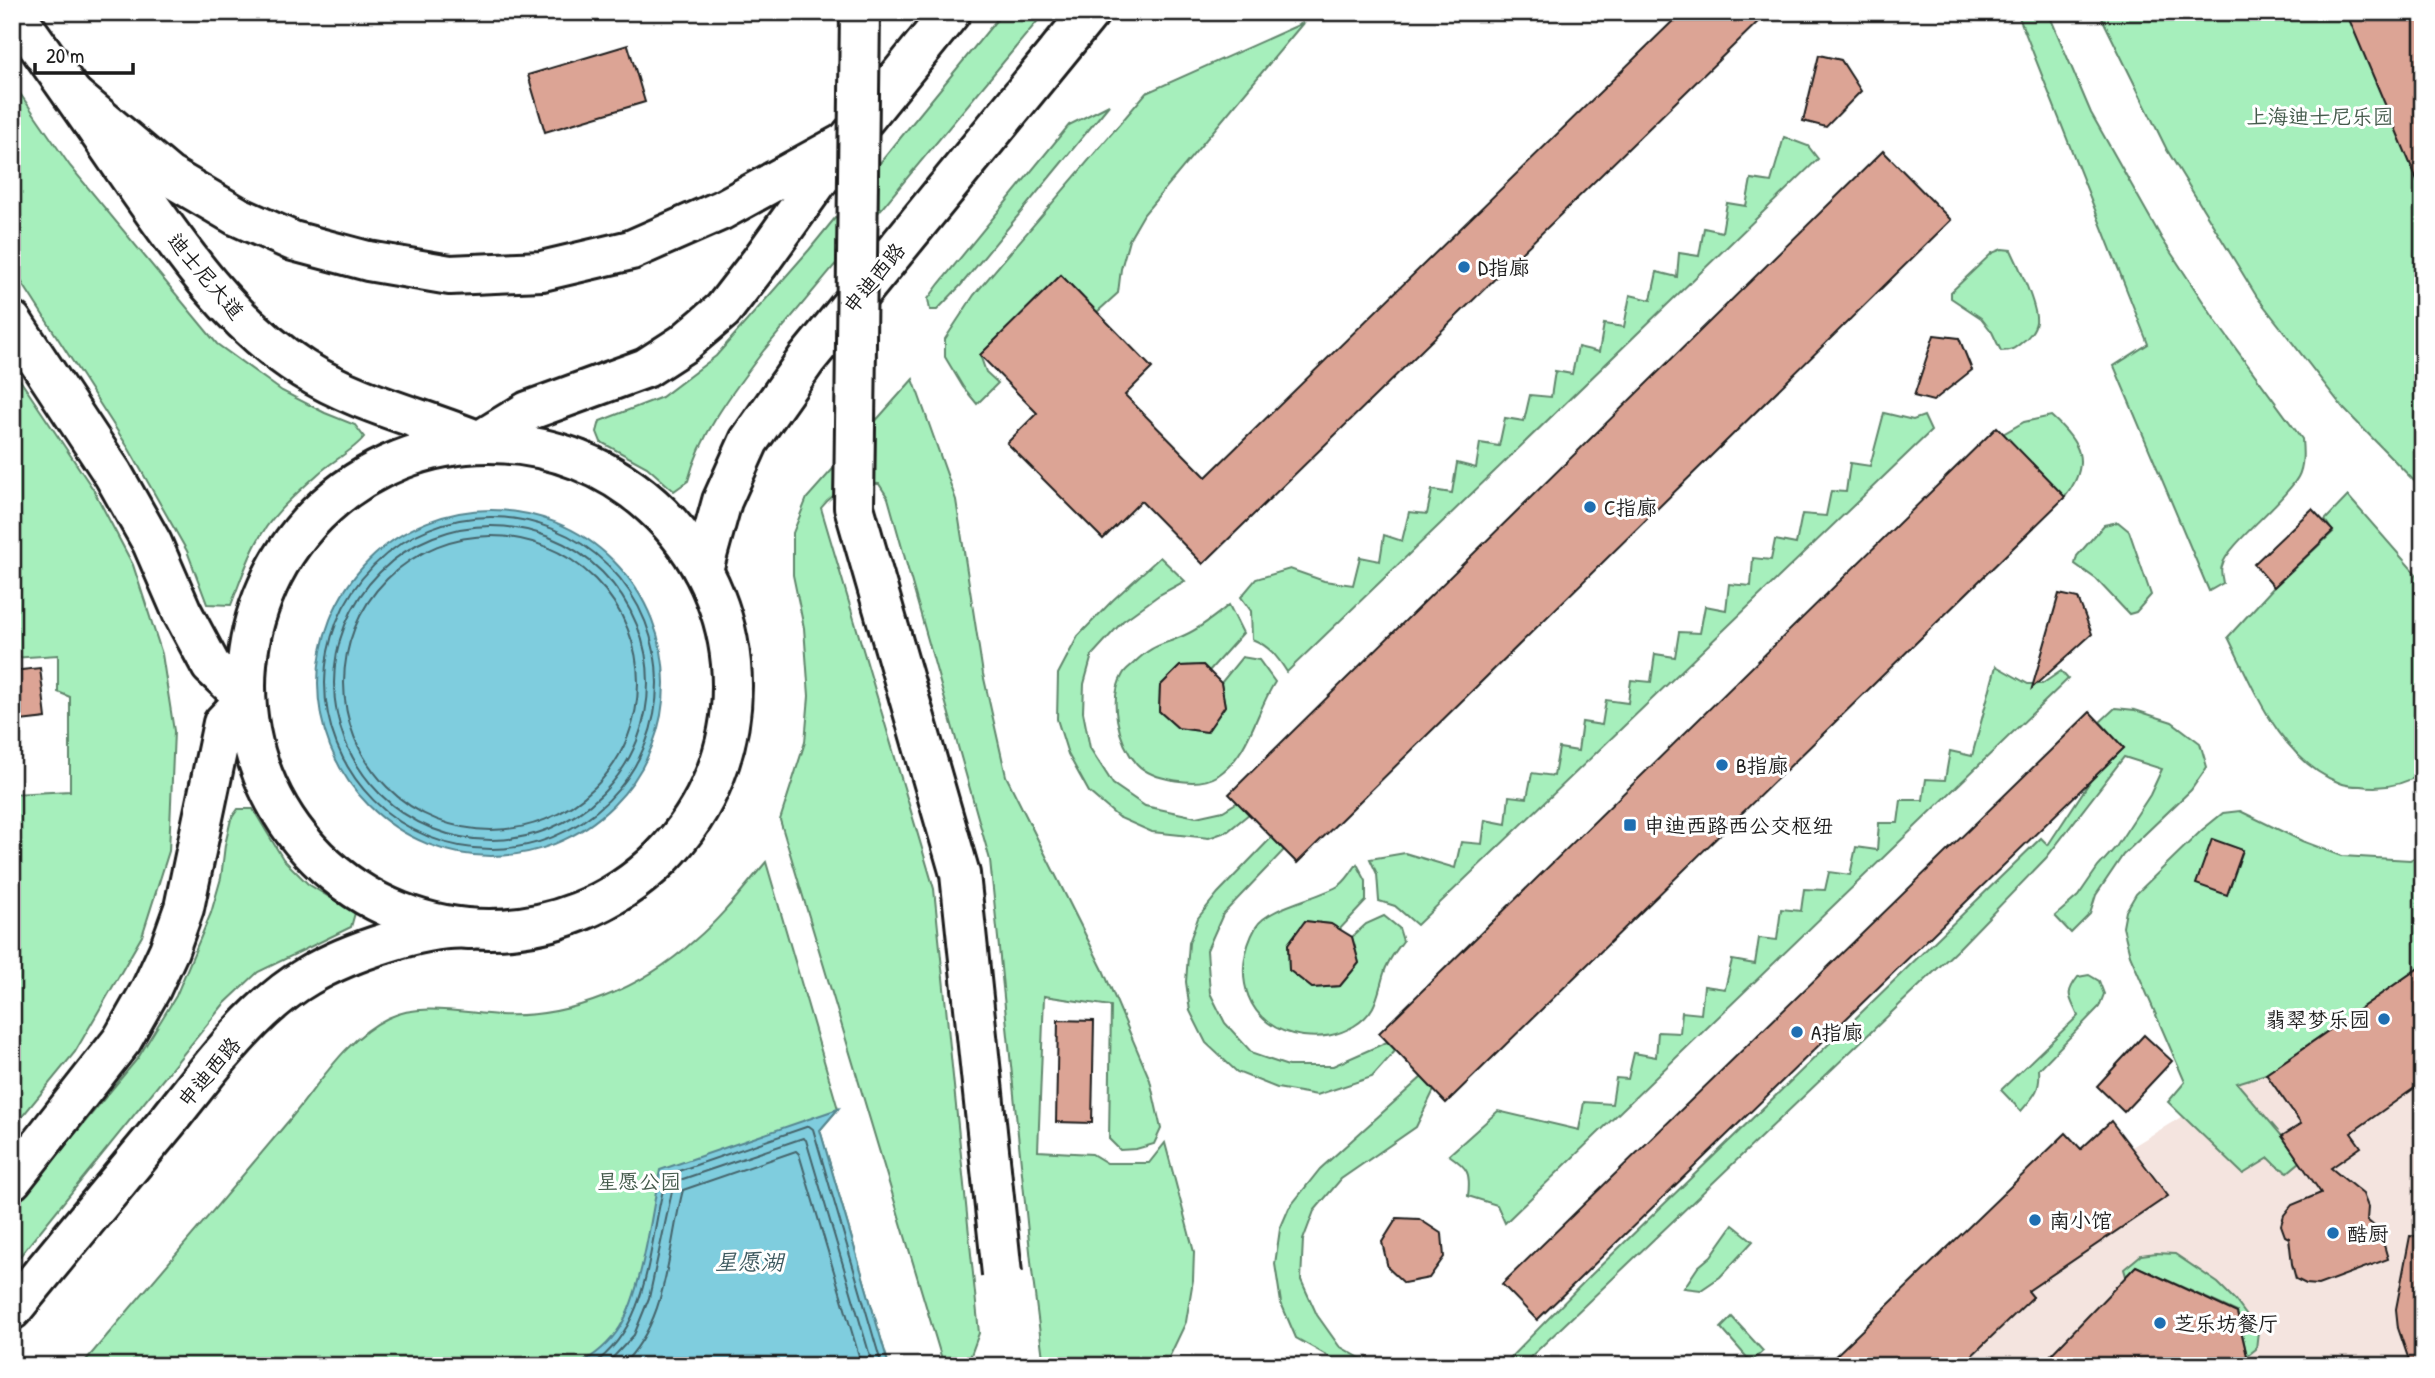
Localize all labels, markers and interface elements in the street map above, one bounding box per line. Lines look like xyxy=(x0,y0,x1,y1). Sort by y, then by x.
scale bar xyxy=(35,32,133,76)
text: 20 m xyxy=(46,41,84,70)
park label: 上海迪士尼乐园 xyxy=(2247,102,2394,131)
street label: 迪士尼大道 xyxy=(161,226,251,326)
street label: 申迪西路 xyxy=(836,236,912,320)
place label: D指廊 xyxy=(1478,253,1530,282)
marker: D指廊 xyxy=(1456,259,1472,275)
place label: C指廊 xyxy=(1604,493,1658,522)
marker: C指廊 xyxy=(1582,499,1598,515)
place label: B指廊 xyxy=(1736,751,1789,780)
marker: B指廊 xyxy=(1714,757,1730,773)
place label: 申迪西路西公交枢纽 xyxy=(1644,811,1833,840)
marker: 申迪西路西公交枢纽 xyxy=(1622,817,1638,833)
place label: 翡翠梦乐园 xyxy=(2265,1005,2370,1034)
marker: 翡翠梦乐园 xyxy=(2376,1011,2392,1027)
place label: A指廊 xyxy=(1811,1018,1863,1047)
marker: A指廊 xyxy=(1789,1024,1805,1040)
street label: 申迪西路 xyxy=(171,1031,247,1113)
park label: 星愿公园 xyxy=(597,1167,681,1196)
place label: 南小馆 xyxy=(2049,1206,2112,1235)
marker: 南小馆 xyxy=(2027,1212,2043,1228)
place label: 酷厨 xyxy=(2347,1219,2389,1248)
marker: 酷厨 xyxy=(2325,1225,2341,1241)
water label: 星愿湖 xyxy=(715,1246,786,1277)
place label: 芝乐坊餐厅 xyxy=(2174,1309,2279,1338)
marker: 芝乐坊餐厅 xyxy=(2152,1315,2168,1331)

